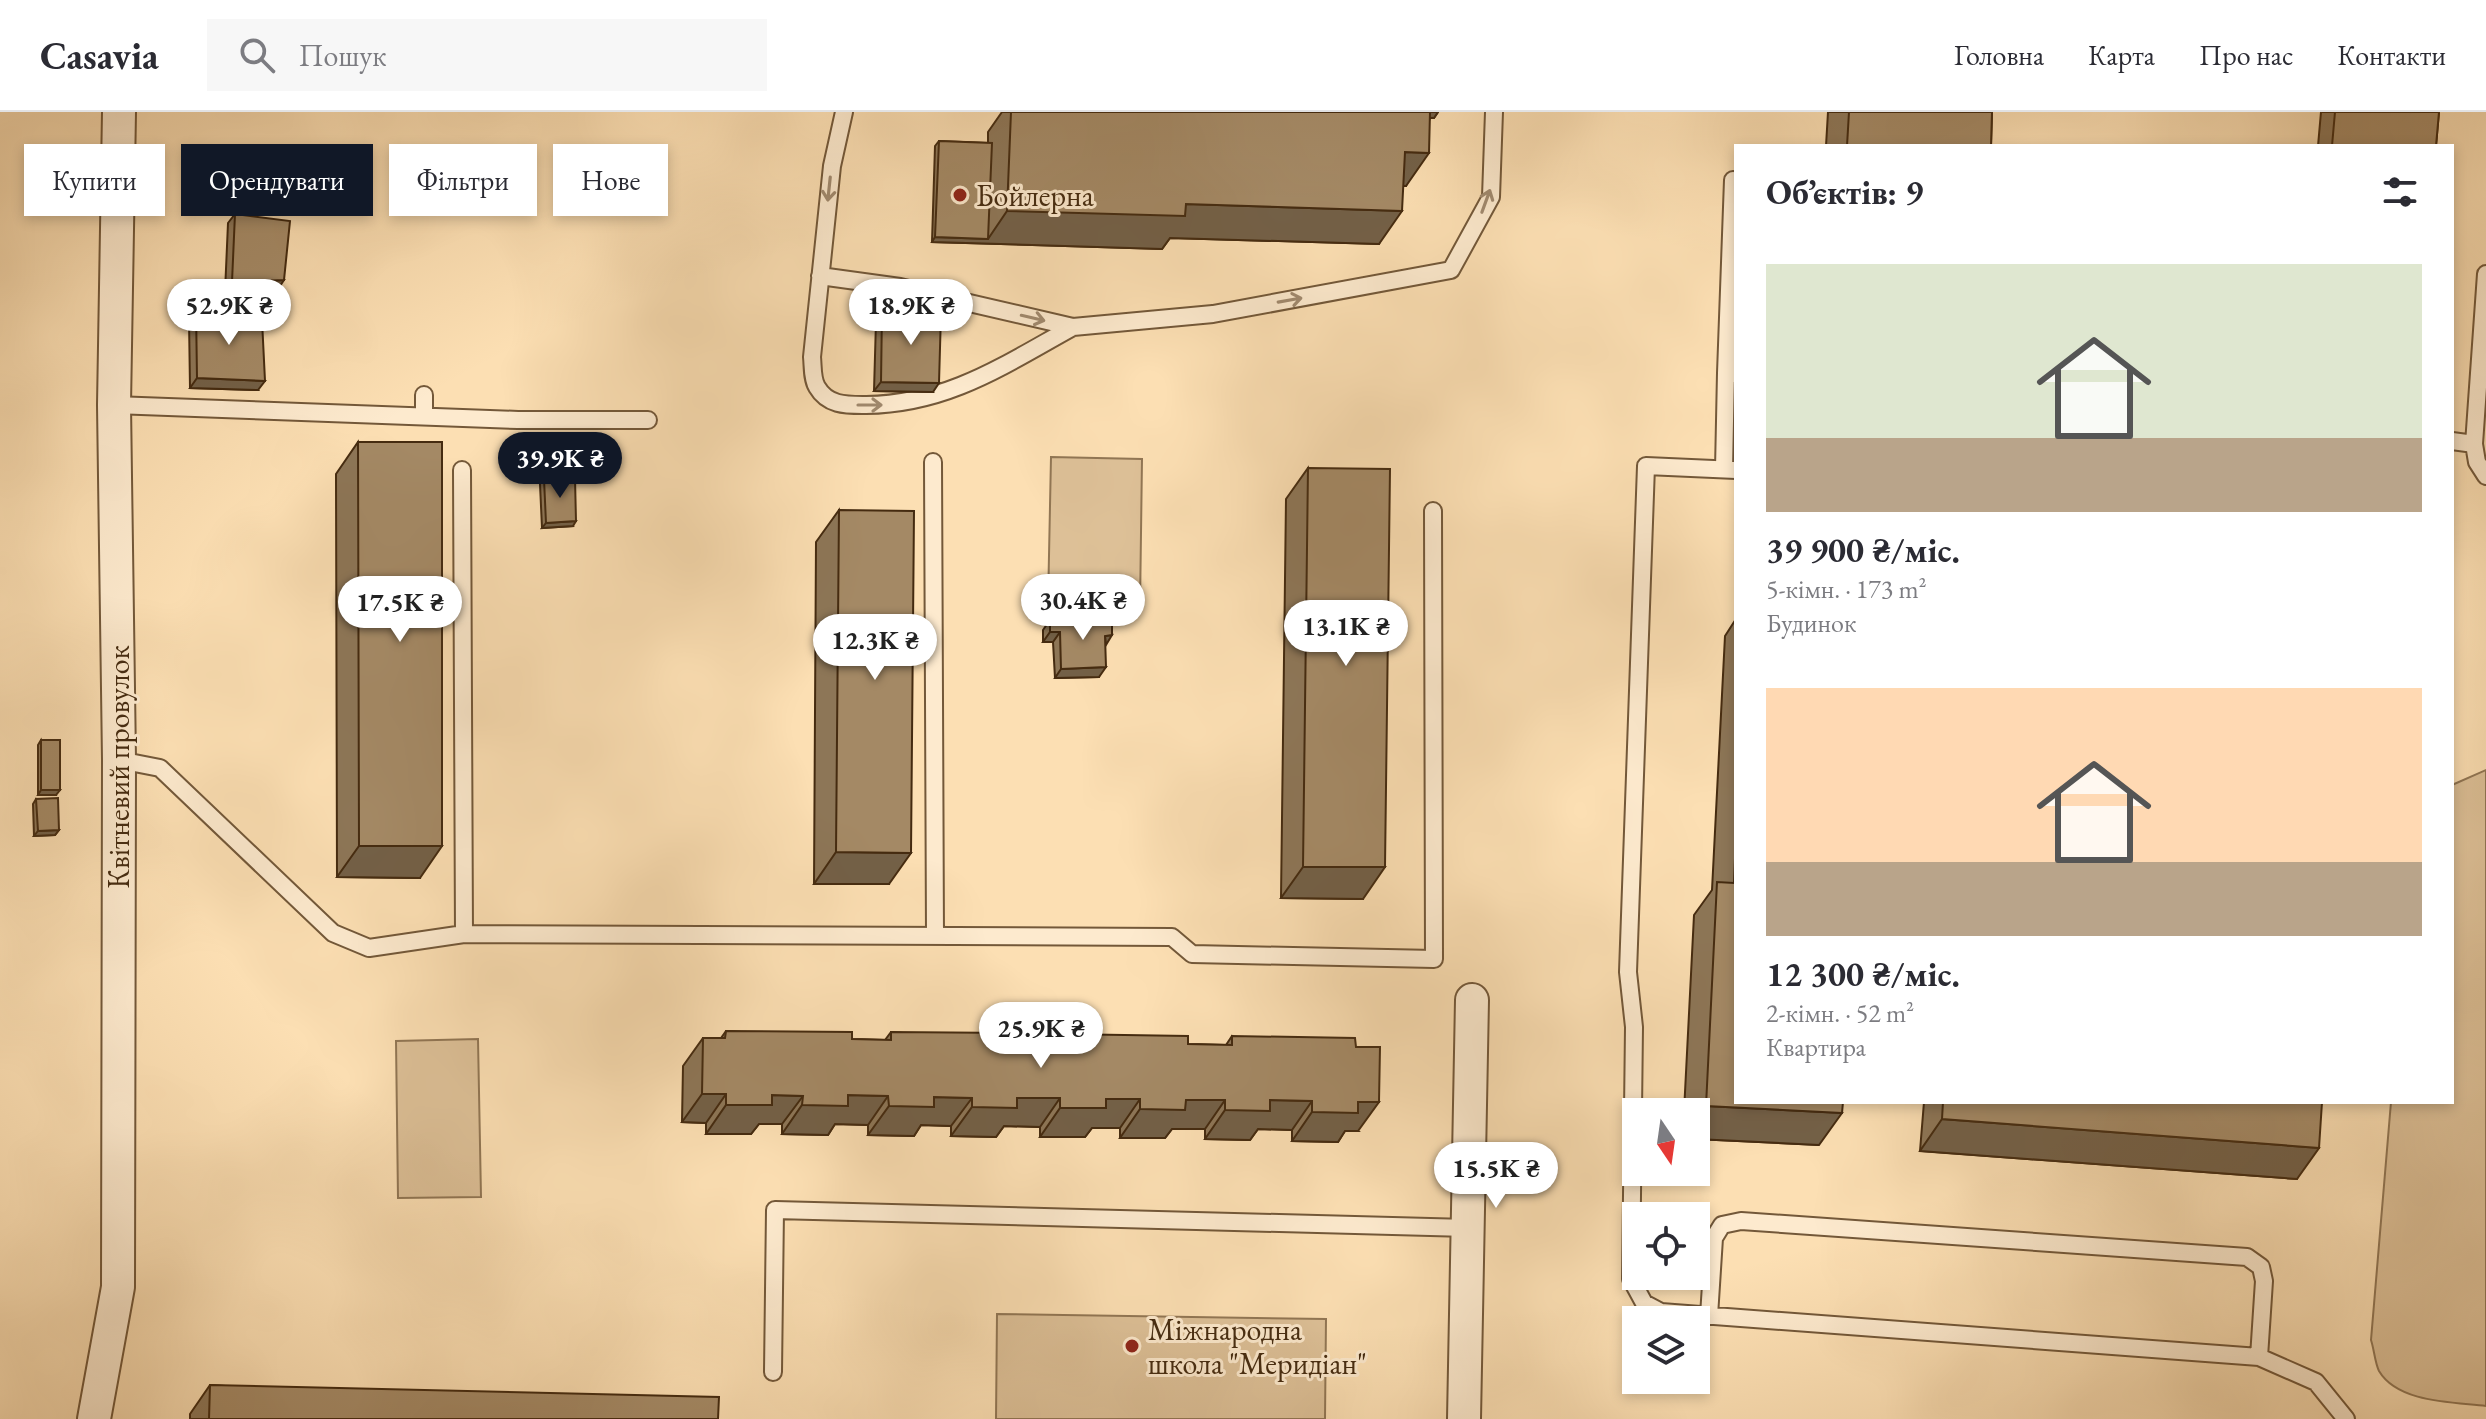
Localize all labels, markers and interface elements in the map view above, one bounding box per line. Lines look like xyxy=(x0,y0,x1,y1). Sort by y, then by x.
search box xyxy=(207,19,767,91)
text: Casavia xyxy=(40,31,159,80)
icon: search xyxy=(235,33,279,77)
text: Пошук xyxy=(299,36,387,75)
text: Головна xyxy=(1954,37,2044,73)
text: Карта xyxy=(2088,37,2155,73)
text: Про нас xyxy=(2199,37,2293,73)
text: Контакти xyxy=(2337,37,2446,73)
chip: Купити xyxy=(24,144,165,216)
chip: Орендувати xyxy=(181,144,373,216)
chip: Фільтри xyxy=(389,144,537,216)
chip: Нове xyxy=(553,144,668,216)
text: Об’єктів: 9 xyxy=(1766,170,1923,214)
icon: filters xyxy=(2378,170,2422,214)
one-way arrow xyxy=(822,175,837,202)
place label: Бойлерна xyxy=(976,176,1094,215)
marker: Бойлерна xyxy=(951,186,969,204)
one-way arrow xyxy=(1480,189,1495,214)
pin: 52.9K ₴ xyxy=(155,279,303,347)
pin: 18.9K ₴ xyxy=(837,279,985,347)
text: 52.9K ₴ xyxy=(185,288,273,322)
text: 18.9K ₴ xyxy=(867,288,955,322)
one-way arrow xyxy=(1277,291,1303,306)
one-way arrow xyxy=(1020,311,1046,326)
icon: home xyxy=(2022,316,2166,460)
one-way arrow xyxy=(856,397,883,413)
pin: 39.9K ₴ xyxy=(486,432,634,500)
text: 39.9K ₴ xyxy=(516,441,604,475)
text: 39 900 ₴/міс. xyxy=(1766,528,1960,572)
text: 5-кімн. · 173 m² xyxy=(1766,572,1926,606)
pin: 30.4K ₴ xyxy=(1009,574,1157,642)
pin: 17.5K ₴ xyxy=(326,576,474,644)
text: 30.4K ₴ xyxy=(1039,583,1127,617)
text: 17.5K ₴ xyxy=(356,585,444,619)
pin: 13.1K ₴ xyxy=(1272,600,1420,668)
text: Будинок xyxy=(1766,606,1856,640)
text: 13.1K ₴ xyxy=(1302,609,1390,643)
pin: 12.3K ₴ xyxy=(801,614,949,682)
text: 12.3K ₴ xyxy=(831,623,919,657)
street label: Квітневий провулок xyxy=(99,645,138,889)
icon: home xyxy=(2022,740,2166,884)
text: 12 300 ₴/міс. xyxy=(1766,952,1960,996)
text: 2-кімн. · 52 m² xyxy=(1766,996,1914,1030)
pin: 25.9K ₴ xyxy=(967,1002,1115,1070)
text: 25.9K ₴ xyxy=(997,1011,1085,1045)
text: Квартира xyxy=(1766,1030,1866,1064)
north arrow xyxy=(1622,1098,1710,1186)
map controls xyxy=(1622,1098,1710,1394)
pin: 15.5K ₴ xyxy=(1422,1142,1570,1210)
text: 15.5K ₴ xyxy=(1452,1151,1540,1185)
button: locate xyxy=(1622,1202,1710,1290)
button: layers xyxy=(1622,1306,1710,1394)
place label: Міжнародна школа "Меридіан" xyxy=(1148,1310,1367,1383)
marker: Міжнародна школа "Меридіан" xyxy=(1123,1337,1141,1355)

